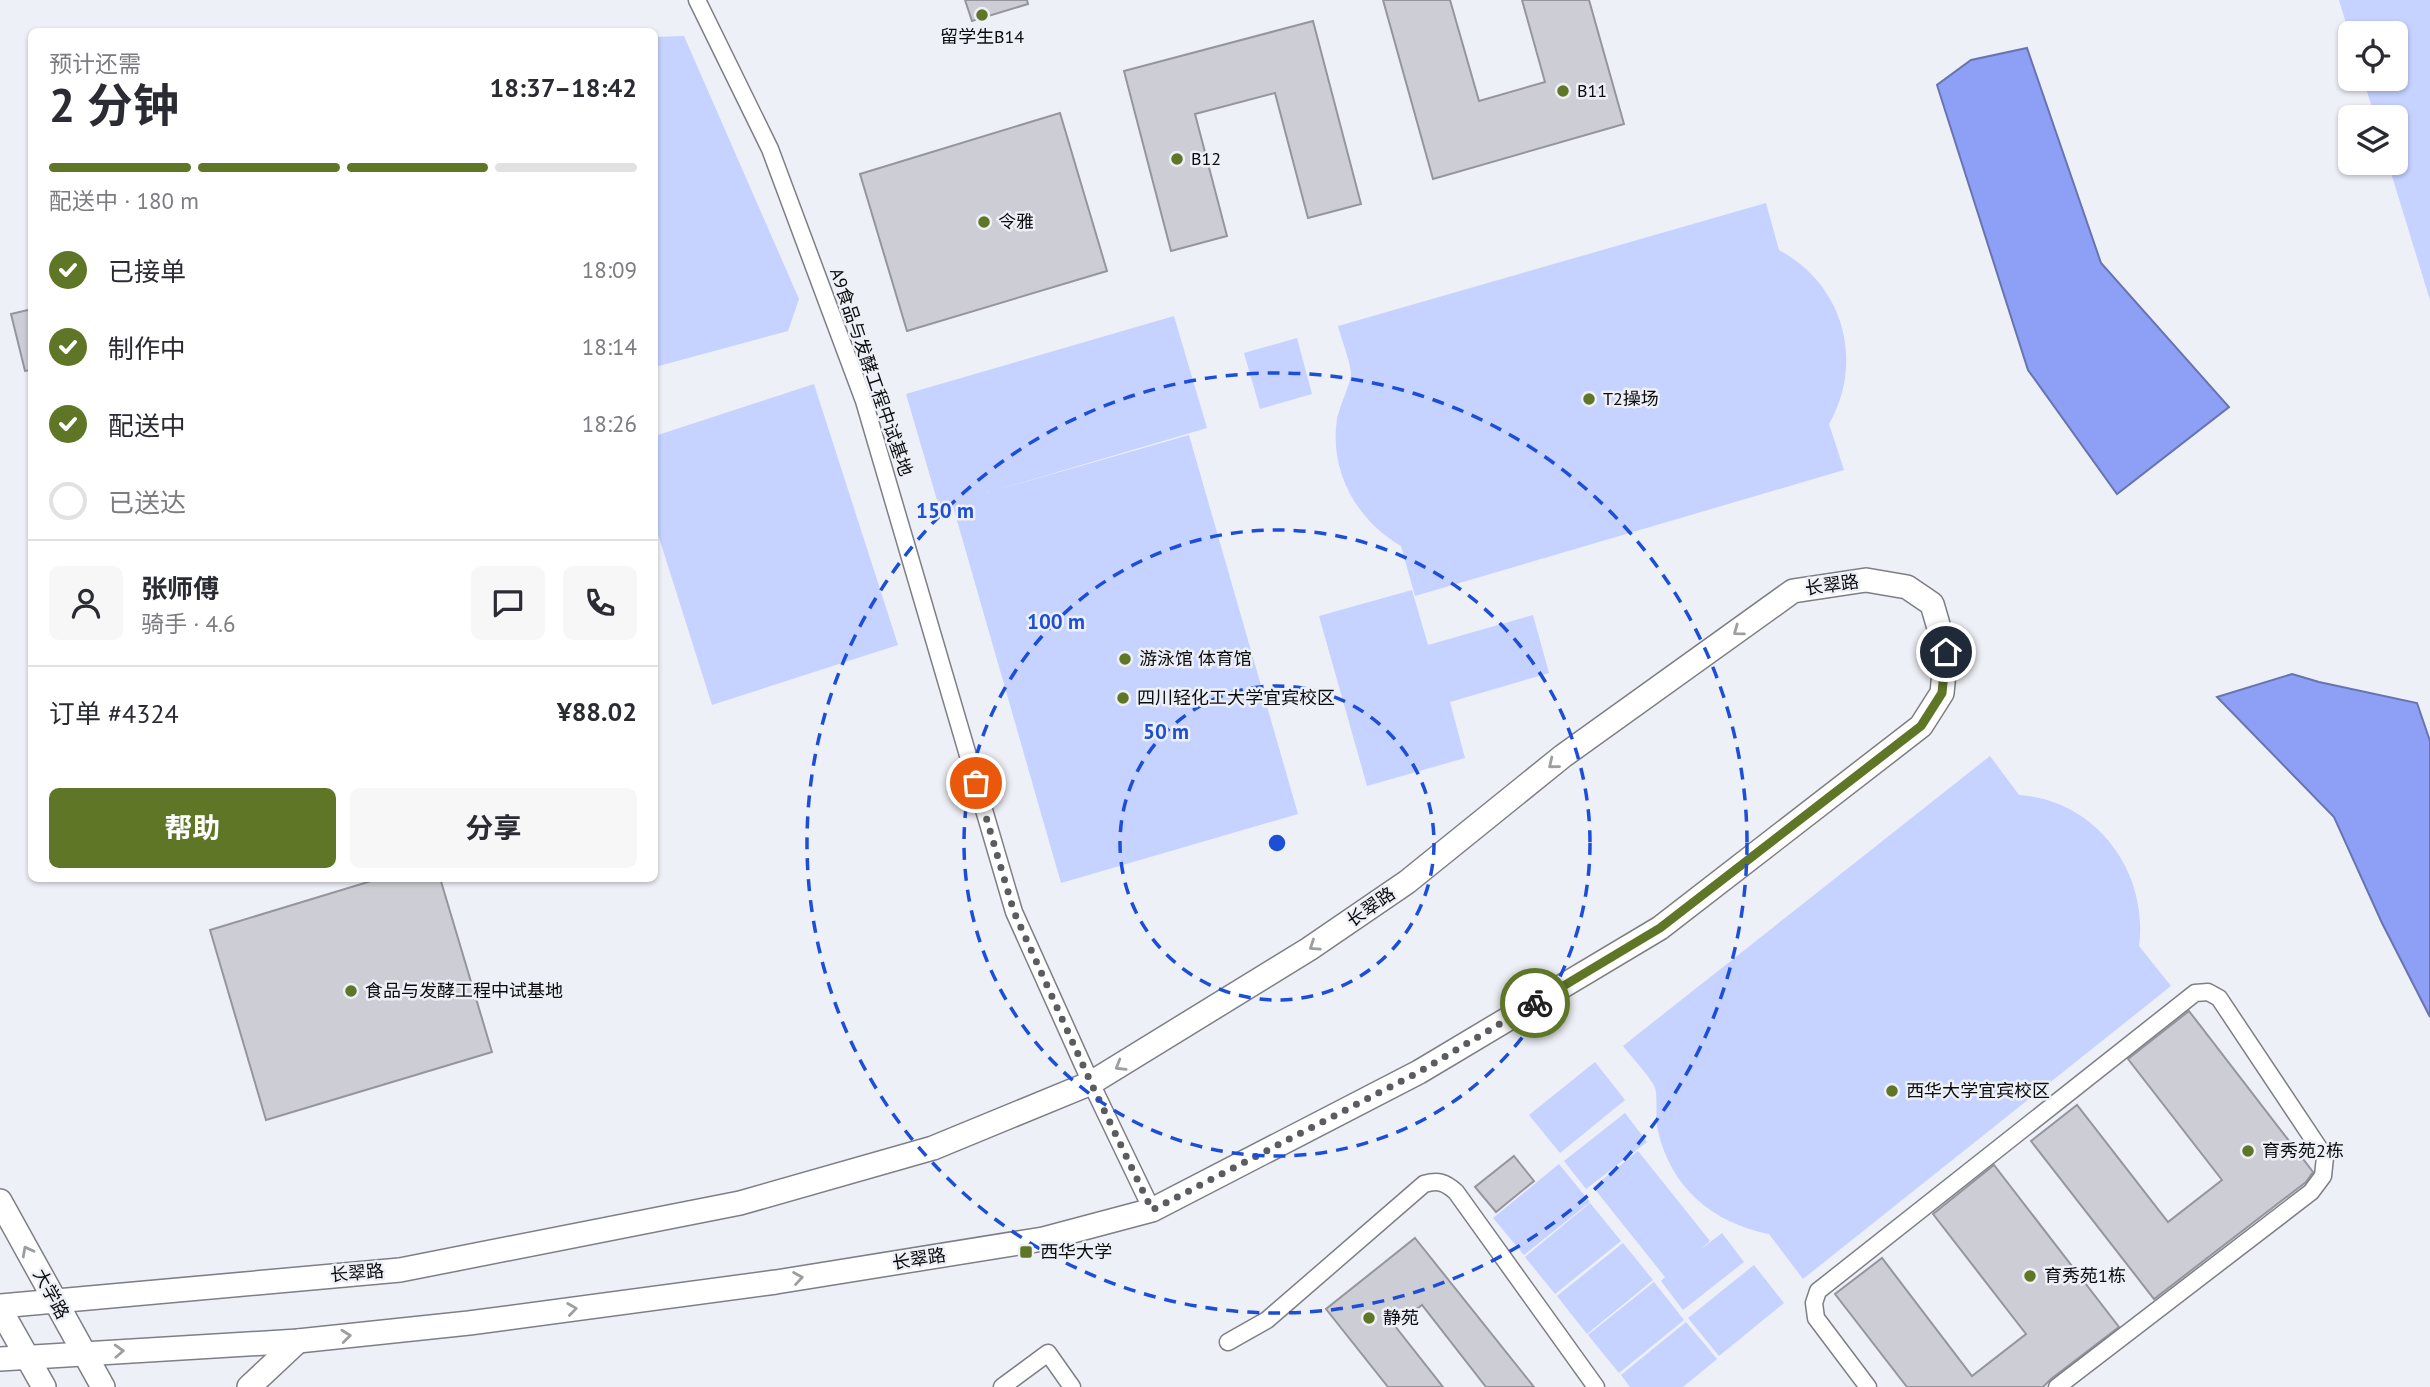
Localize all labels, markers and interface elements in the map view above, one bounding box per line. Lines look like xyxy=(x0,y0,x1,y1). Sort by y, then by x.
marker: 留学生B14 xyxy=(974,7,990,23)
map controls xyxy=(2338,21,2408,175)
button: locate xyxy=(2338,21,2408,91)
place label: 留学生B14 xyxy=(940,25,1024,48)
text: 预计还需 xyxy=(49,49,141,78)
text: 18:37–18:42 xyxy=(490,71,637,104)
text: 2 分钟 xyxy=(49,75,179,135)
place label: B11 xyxy=(1577,79,1607,102)
marker: B11 xyxy=(1555,83,1571,99)
button: layers xyxy=(2338,105,2408,175)
place label: B12 xyxy=(1191,147,1221,170)
marker: B12 xyxy=(1169,151,1185,167)
text: 配送中 · 180 m xyxy=(49,186,199,215)
place label: 令雅 xyxy=(998,210,1034,233)
marker: 令雅 xyxy=(976,214,992,230)
icon: check xyxy=(49,251,87,289)
text: 已接单 xyxy=(108,255,186,288)
text: 18:09 xyxy=(582,255,637,284)
street label: A9食品与发酵工程中试基地 xyxy=(825,265,918,479)
icon: check xyxy=(49,328,87,366)
text: 制作中 xyxy=(108,332,186,365)
text: 18:14 xyxy=(582,332,637,361)
place label: T2操场 xyxy=(1603,387,1659,410)
marker: T2操场 xyxy=(1581,391,1597,407)
icon: check xyxy=(49,405,87,443)
text: 配送中 xyxy=(108,409,186,442)
text: 18:26 xyxy=(582,409,637,438)
text: 已送达 xyxy=(108,486,186,519)
text: 150 m xyxy=(916,497,974,524)
button: person xyxy=(49,566,123,640)
button: chat xyxy=(471,566,545,640)
button: phone xyxy=(563,566,637,640)
street label: 长翠路 xyxy=(1804,569,1860,600)
text: 张师傅 xyxy=(141,572,219,605)
text: 100 m xyxy=(1027,608,1085,635)
text: 骑手 · 4.6 xyxy=(141,609,235,638)
one-way arrow xyxy=(1733,622,1745,635)
pin xyxy=(1916,622,1976,682)
icon: home xyxy=(1927,633,1965,671)
place label: 游泳馆 体育馆 xyxy=(1139,647,1252,670)
marker: 游泳馆 体育馆 xyxy=(1117,651,1133,667)
place label: 四川轻化工大学宜宾校区 xyxy=(1137,686,1335,709)
marker: 四川轻化工大学宜宾校区 xyxy=(1115,690,1131,706)
text: ¥88.02 xyxy=(557,695,637,728)
text: 订单 #4324 xyxy=(49,697,179,730)
text: 50 m xyxy=(1143,718,1189,745)
pin xyxy=(946,753,1006,813)
one-way arrow xyxy=(1549,756,1562,768)
icon: bag xyxy=(957,764,995,802)
button: 帮助 xyxy=(49,788,336,868)
button: 分享 xyxy=(350,788,637,868)
centre of rings xyxy=(1265,831,1289,855)
street label: 长翠路 xyxy=(1342,882,1399,931)
one-way arrow xyxy=(1309,938,1322,950)
courier xyxy=(1500,968,1570,1038)
place label: 食品与发酵工程中试基地 xyxy=(365,979,563,1002)
marker: 食品与发酵工程中试基地 xyxy=(343,983,359,999)
icon: bike xyxy=(1516,984,1554,1022)
one-way arrow xyxy=(1115,1057,1128,1070)
place label: 西华大学宜宾校区 xyxy=(1906,1079,2050,1102)
marker: 西华大学宜宾校区 xyxy=(1884,1083,1900,1099)
place label: 育秀苑2栋 xyxy=(2262,1139,2344,1162)
marker: 育秀苑2栋 xyxy=(2240,1143,2256,1159)
place label: 西华大学 xyxy=(1040,1240,1112,1263)
street label: 长翠路 xyxy=(890,1243,947,1274)
marker: 西华大学 xyxy=(1018,1244,1034,1260)
one-way arrow xyxy=(22,1245,35,1258)
street label: 长翠路 xyxy=(329,1259,385,1286)
place label: 育秀苑1栋 xyxy=(2044,1264,2126,1287)
street label: 大学路 xyxy=(28,1265,75,1323)
marker: 育秀苑1栋 xyxy=(2022,1268,2038,1284)
one-way arrow xyxy=(792,1271,804,1286)
one-way arrow xyxy=(566,1302,578,1317)
place label: 静苑 xyxy=(1383,1306,1419,1329)
marker: 静苑 xyxy=(1361,1310,1377,1326)
one-way arrow xyxy=(341,1329,352,1344)
one-way arrow xyxy=(114,1344,125,1359)

